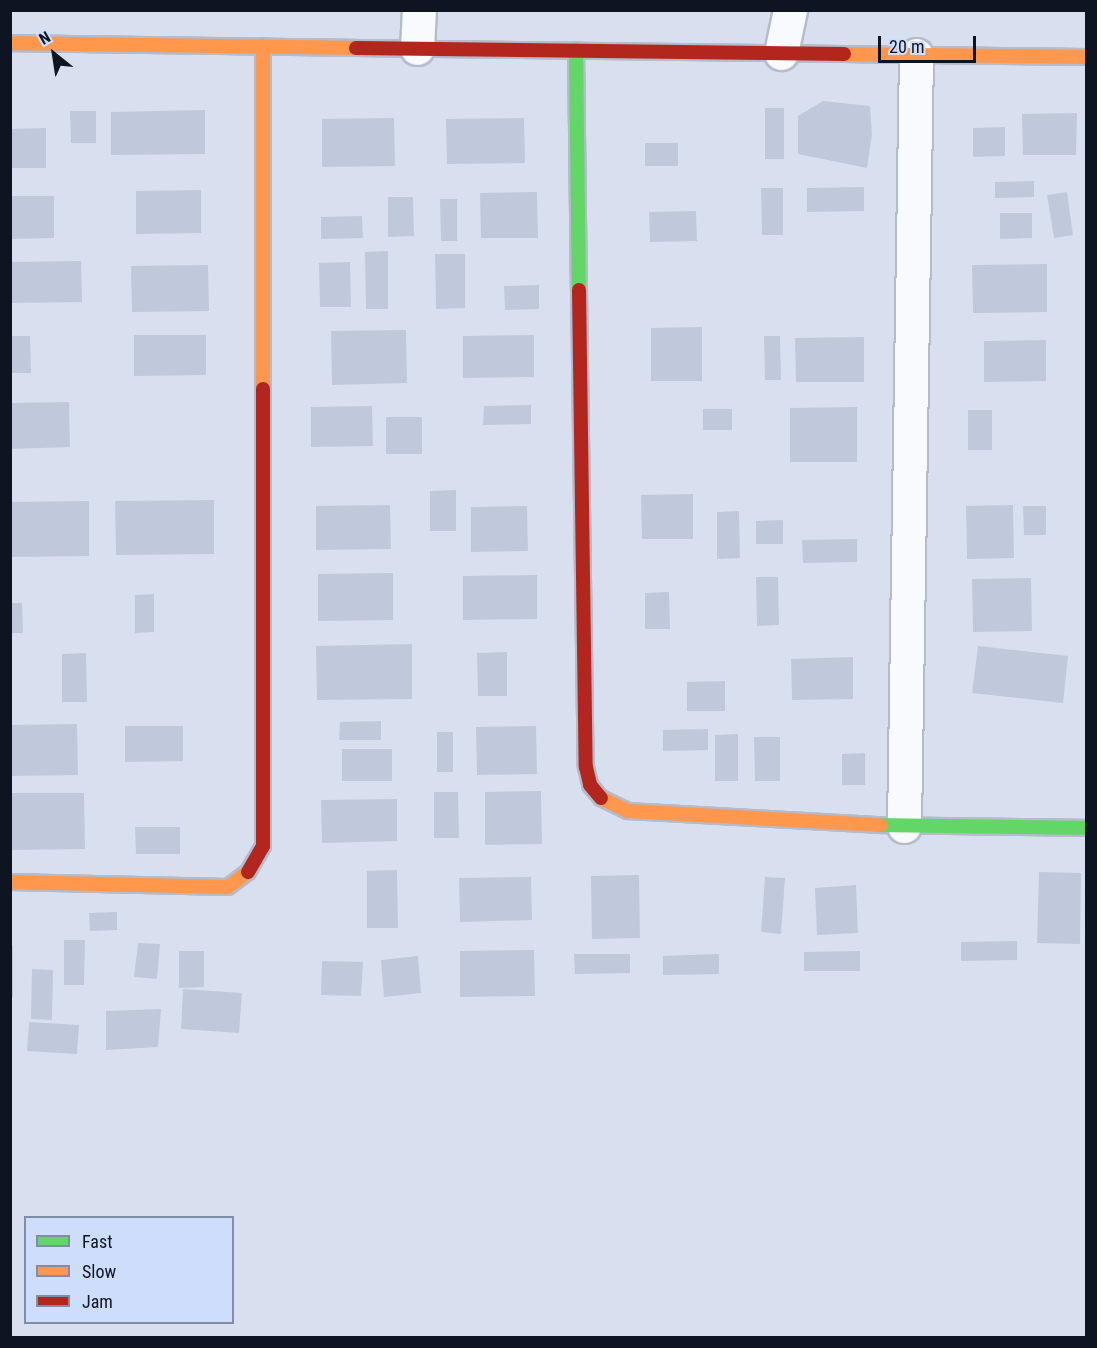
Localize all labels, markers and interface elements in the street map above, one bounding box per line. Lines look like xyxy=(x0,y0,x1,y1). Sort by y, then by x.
north arrow xyxy=(24,24,84,84)
scale bar xyxy=(881,24,978,62)
text: N xyxy=(36,27,54,49)
text: 20 m xyxy=(889,36,924,57)
legend xyxy=(24,1216,234,1324)
text: Fast xyxy=(82,1231,113,1252)
text: Slow xyxy=(82,1261,116,1282)
text: Jam xyxy=(82,1291,113,1312)

